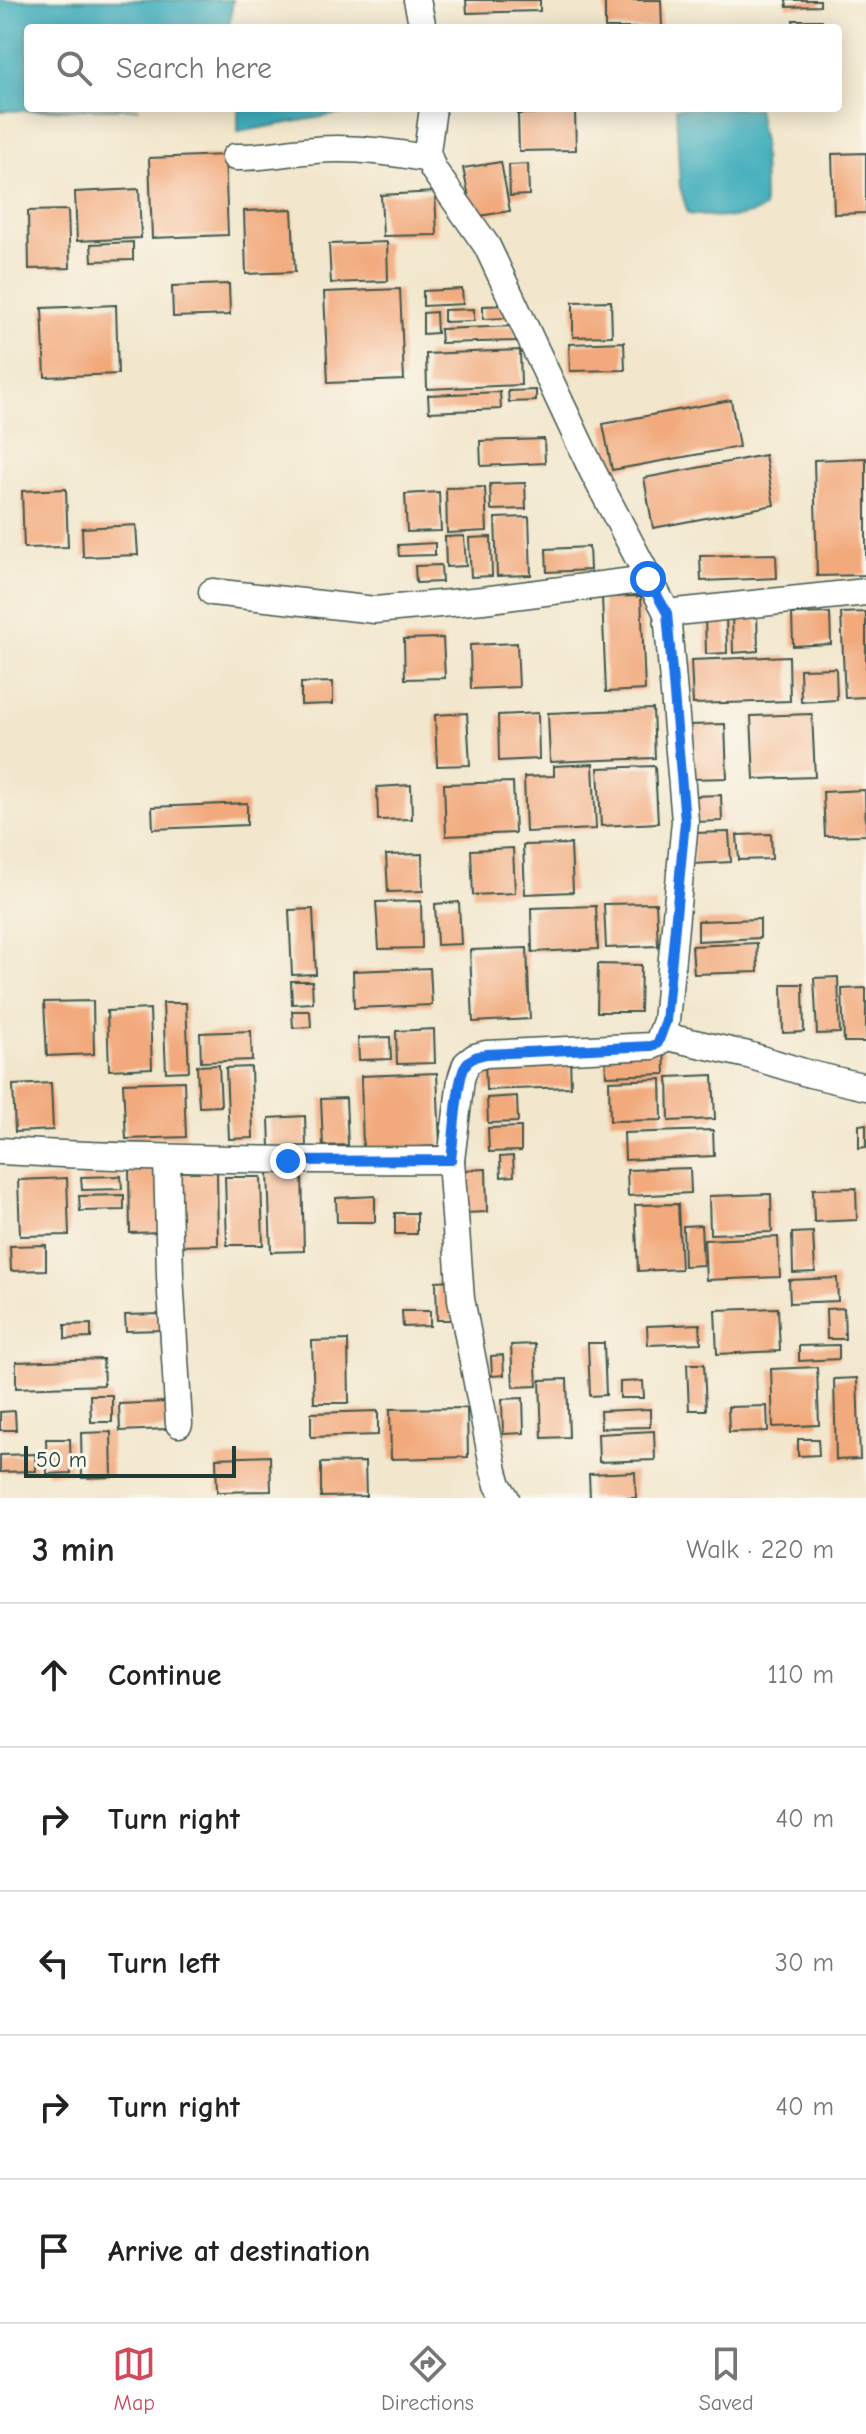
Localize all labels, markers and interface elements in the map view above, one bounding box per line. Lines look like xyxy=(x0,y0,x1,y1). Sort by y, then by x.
search box xyxy=(24,24,842,112)
icon: search xyxy=(52,46,96,90)
text: Search here xyxy=(116,51,272,86)
route start xyxy=(630,561,666,597)
route end xyxy=(270,1143,306,1179)
scale bar xyxy=(24,1442,236,1478)
text: 50 m xyxy=(36,1447,87,1473)
text: 3 min xyxy=(32,1530,115,1570)
text: Walk · 220 m xyxy=(686,1535,834,1565)
icon: ahead xyxy=(32,1653,76,1697)
text: Continue xyxy=(108,1658,222,1693)
text: 110 m xyxy=(767,1660,834,1690)
icon: right xyxy=(32,1797,76,1841)
text: Turn right xyxy=(108,1802,240,1837)
text: 40 m xyxy=(775,1804,834,1834)
icon: left xyxy=(32,1941,76,1985)
text: Turn left xyxy=(108,1946,220,1981)
text: 30 m xyxy=(775,1948,834,1978)
icon: right xyxy=(32,2085,76,2129)
text: Turn right xyxy=(108,2090,240,2125)
text: 40 m xyxy=(775,2092,834,2122)
icon: arrive xyxy=(32,2229,76,2273)
text: Arrive at destination xyxy=(108,2234,370,2269)
tab: Map xyxy=(112,2342,156,2416)
tab: Directions xyxy=(381,2342,474,2416)
tab: Saved xyxy=(699,2342,754,2416)

